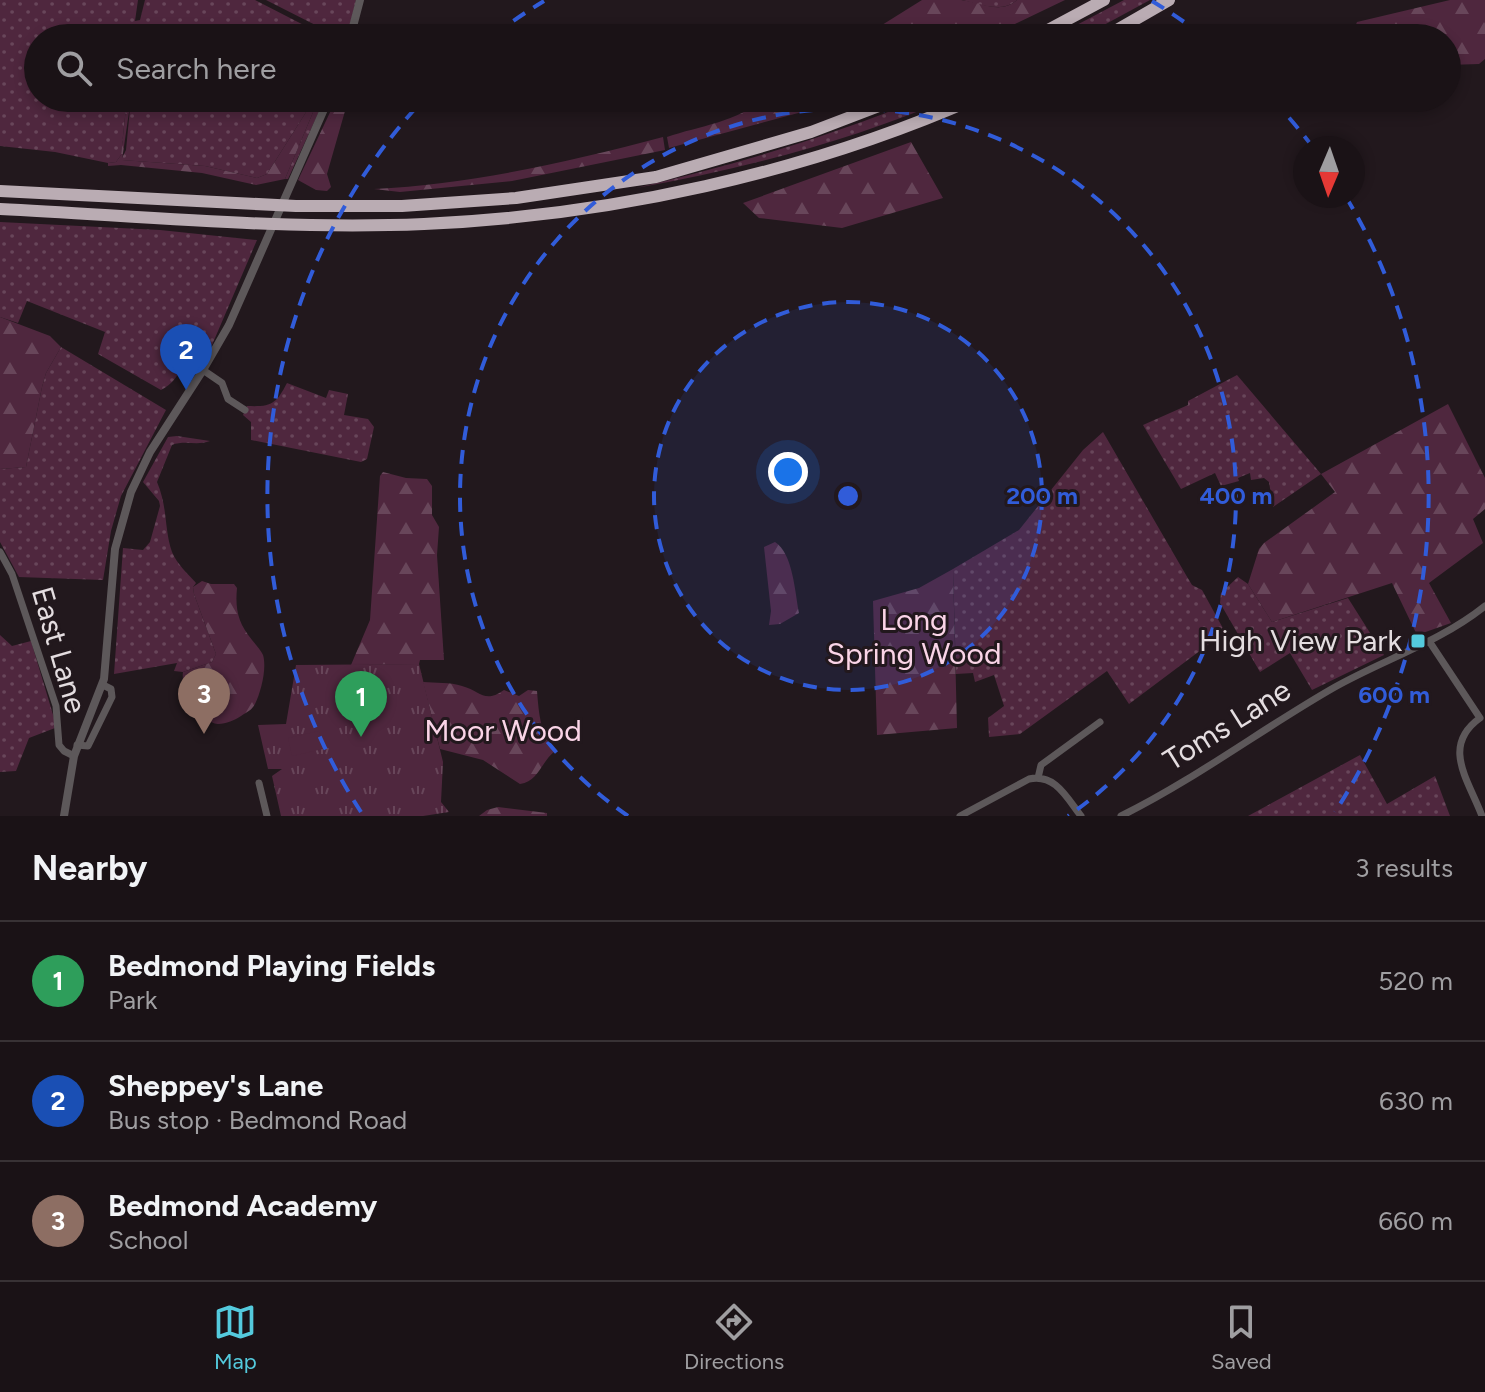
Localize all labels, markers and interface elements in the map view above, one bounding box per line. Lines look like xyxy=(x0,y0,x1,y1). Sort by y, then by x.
search box xyxy=(24,24,1461,112)
icon: search xyxy=(52,46,96,90)
text: Search here xyxy=(116,50,276,87)
north arrow xyxy=(1293,136,1365,208)
pin: 2 xyxy=(160,324,212,390)
your location xyxy=(768,452,808,492)
text: 200 m xyxy=(1006,481,1078,510)
text: 400 m xyxy=(1200,481,1272,510)
centre of rings xyxy=(834,482,862,510)
street label: East Lane xyxy=(24,582,95,717)
park label: Long Spring Wood xyxy=(827,601,1001,672)
place label: High View Park xyxy=(1199,622,1402,659)
marker: High View Park xyxy=(1409,632,1427,650)
pin: 3 xyxy=(178,668,230,734)
pin: 1 xyxy=(335,671,387,737)
street label: Toms Lane xyxy=(1156,671,1297,778)
text: 600 m xyxy=(1358,680,1430,709)
park label: Moor Wood xyxy=(424,712,582,749)
text: Nearby xyxy=(32,848,147,889)
text: 3 results xyxy=(1355,852,1453,884)
text: Bedmond Playing Fields xyxy=(108,947,435,984)
text: 1 xyxy=(53,965,63,997)
text: 520 m xyxy=(1378,965,1453,997)
text: Park xyxy=(108,984,157,1016)
text: Sheppey's Lane xyxy=(108,1067,323,1104)
text: 2 xyxy=(50,1085,66,1117)
text: 630 m xyxy=(1379,1085,1453,1117)
text: Bus stop · Bedmond Road xyxy=(108,1104,407,1136)
text: Bedmond Academy xyxy=(108,1187,377,1224)
text: 3 xyxy=(51,1205,65,1237)
text: 660 m xyxy=(1378,1205,1453,1237)
text: School xyxy=(108,1224,188,1256)
tab: Map xyxy=(213,1300,257,1375)
tab: Directions xyxy=(684,1300,784,1375)
tab: Saved xyxy=(1211,1300,1272,1375)

